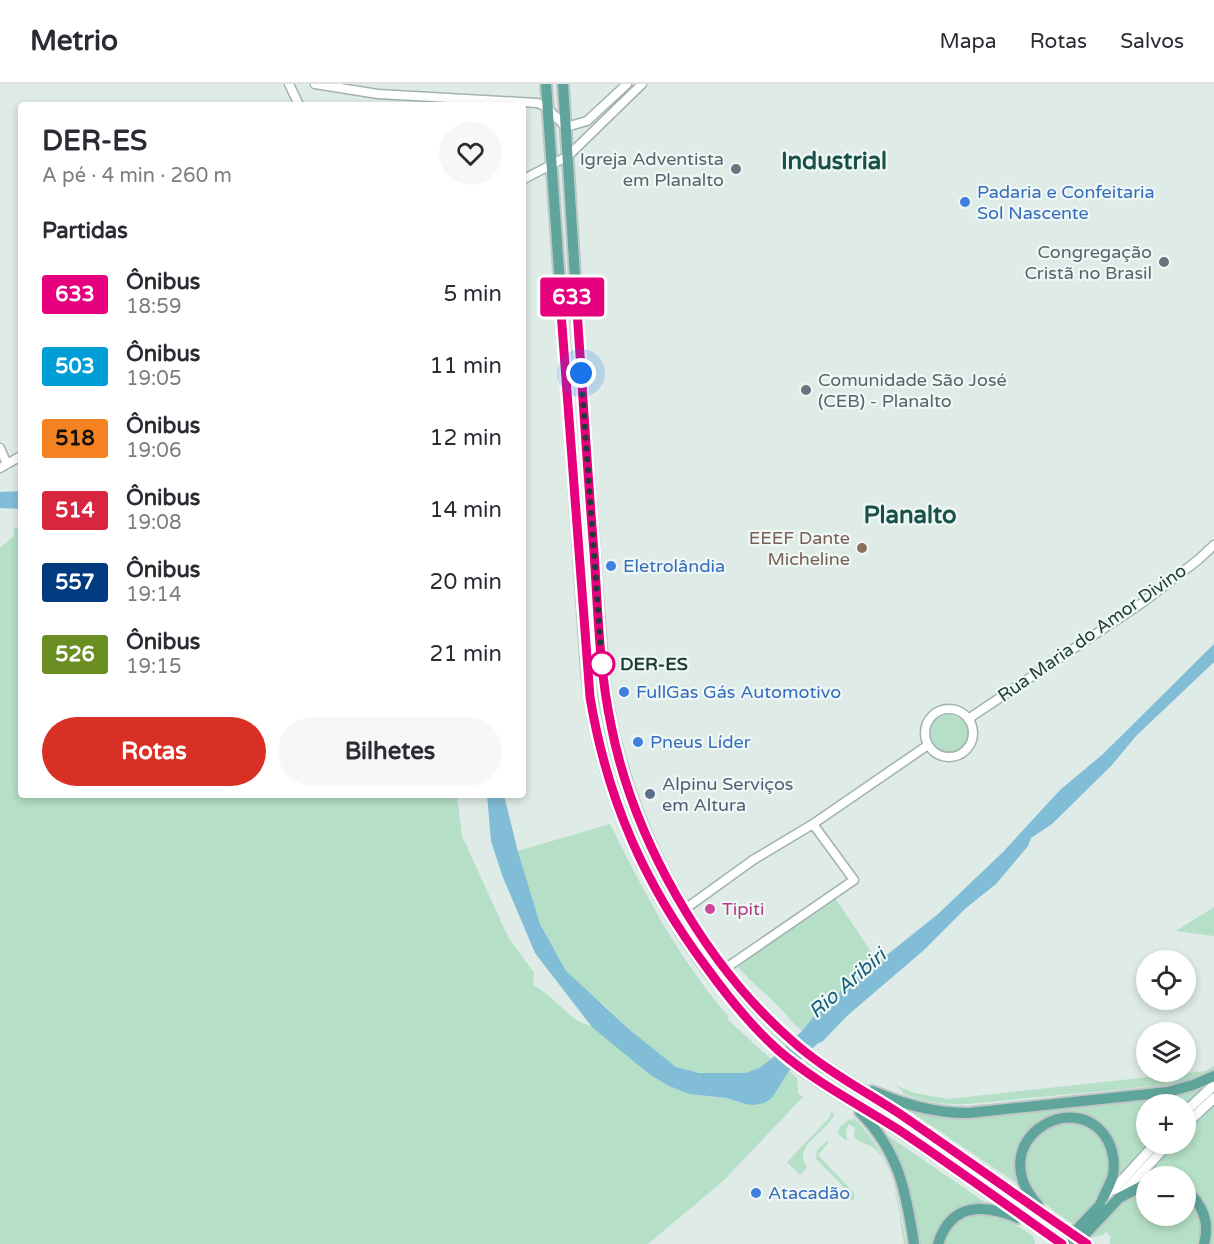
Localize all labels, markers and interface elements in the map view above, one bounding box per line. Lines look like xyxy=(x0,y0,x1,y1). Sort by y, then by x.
text: Metrio xyxy=(30,24,118,58)
text: Mapa xyxy=(939,29,997,54)
text: Rotas xyxy=(1030,29,1087,54)
text: Salvos xyxy=(1120,29,1184,54)
button: heart xyxy=(439,122,502,185)
text: DER-ES xyxy=(42,124,147,158)
district label: Industrial xyxy=(781,147,887,176)
place label: Igreja Adventista em Planalto xyxy=(580,148,724,191)
marker: Igreja Adventista em Planalto xyxy=(729,162,743,176)
text: A pé · 4 min · 260 m xyxy=(42,164,232,188)
place label: Padaria e Confeitaria Sol Nascente xyxy=(977,181,1155,224)
marker: Padaria e Confeitaria Sol Nascente xyxy=(958,195,972,209)
text: Partidas xyxy=(42,218,128,244)
place label: Congregação Cristã no Brasil xyxy=(1024,241,1152,284)
marker: Congregação Cristã no Brasil xyxy=(1157,255,1171,269)
text: Ônibus xyxy=(126,269,200,295)
line badge: 633 xyxy=(538,278,606,316)
text: 5 min xyxy=(443,281,502,307)
text: 633 xyxy=(55,282,95,307)
text: 633 xyxy=(552,285,592,310)
text: 18:59 xyxy=(126,295,181,319)
text: Ônibus xyxy=(126,341,200,367)
text: 11 min xyxy=(430,353,502,379)
text: 503 xyxy=(55,354,95,379)
your location xyxy=(566,358,596,388)
text: 19:05 xyxy=(126,367,181,391)
place label: Comunidade São José (CEB) - Planalto xyxy=(818,369,1007,412)
marker: Comunidade São José (CEB) - Planalto xyxy=(799,383,813,397)
text: Ônibus xyxy=(126,413,200,439)
text: 12 min xyxy=(430,425,502,451)
text: 518 xyxy=(55,426,95,451)
text: 19:06 xyxy=(126,439,181,463)
text: Ônibus xyxy=(126,485,200,511)
text: 14 min xyxy=(430,497,502,523)
text: 514 xyxy=(55,498,95,523)
district label: Planalto xyxy=(863,501,957,530)
text: 19:08 xyxy=(126,511,181,535)
place label: EEEF Dante Micheline xyxy=(749,527,850,570)
marker: EEEF Dante Micheline xyxy=(855,541,869,555)
place label: Eletrolândia xyxy=(623,555,725,577)
text: Ônibus xyxy=(126,557,200,583)
marker: Eletrolândia xyxy=(604,559,618,573)
street label: Rua Maria do Amor Divino xyxy=(993,559,1191,707)
text: 20 min xyxy=(430,569,502,595)
text: 557 xyxy=(55,570,95,595)
text: 19:14 xyxy=(126,583,181,607)
text: Ônibus xyxy=(126,629,200,655)
text: 21 min xyxy=(430,641,502,667)
text: 526 xyxy=(55,642,95,667)
marker: DER-ES xyxy=(589,651,615,677)
place label: DER-ES xyxy=(620,653,688,675)
text: 19:15 xyxy=(126,655,181,679)
place label: FullGas Gás Automotivo xyxy=(636,681,841,703)
marker: FullGas Gás Automotivo xyxy=(617,685,631,699)
button: Rotas xyxy=(42,717,266,786)
button: Bilhetes xyxy=(278,717,502,786)
place label: Pneus Líder xyxy=(650,731,751,753)
marker: Pneus Líder xyxy=(631,735,645,749)
place label: Alpinu Serviços em Altura xyxy=(662,773,793,816)
marker: Alpinu Serviços em Altura xyxy=(643,787,657,801)
place label: Tipiti xyxy=(722,898,764,920)
marker: Tipiti xyxy=(703,902,717,916)
water label: Rio Aribiri xyxy=(804,942,893,1024)
map controls xyxy=(1136,950,1196,1226)
button: locate xyxy=(1136,950,1196,1010)
button: layers xyxy=(1136,1022,1196,1082)
button: + xyxy=(1136,1094,1196,1154)
button: − xyxy=(1136,1166,1196,1226)
place label: Atacadão xyxy=(768,1182,850,1204)
marker: Atacadão xyxy=(749,1186,763,1200)

